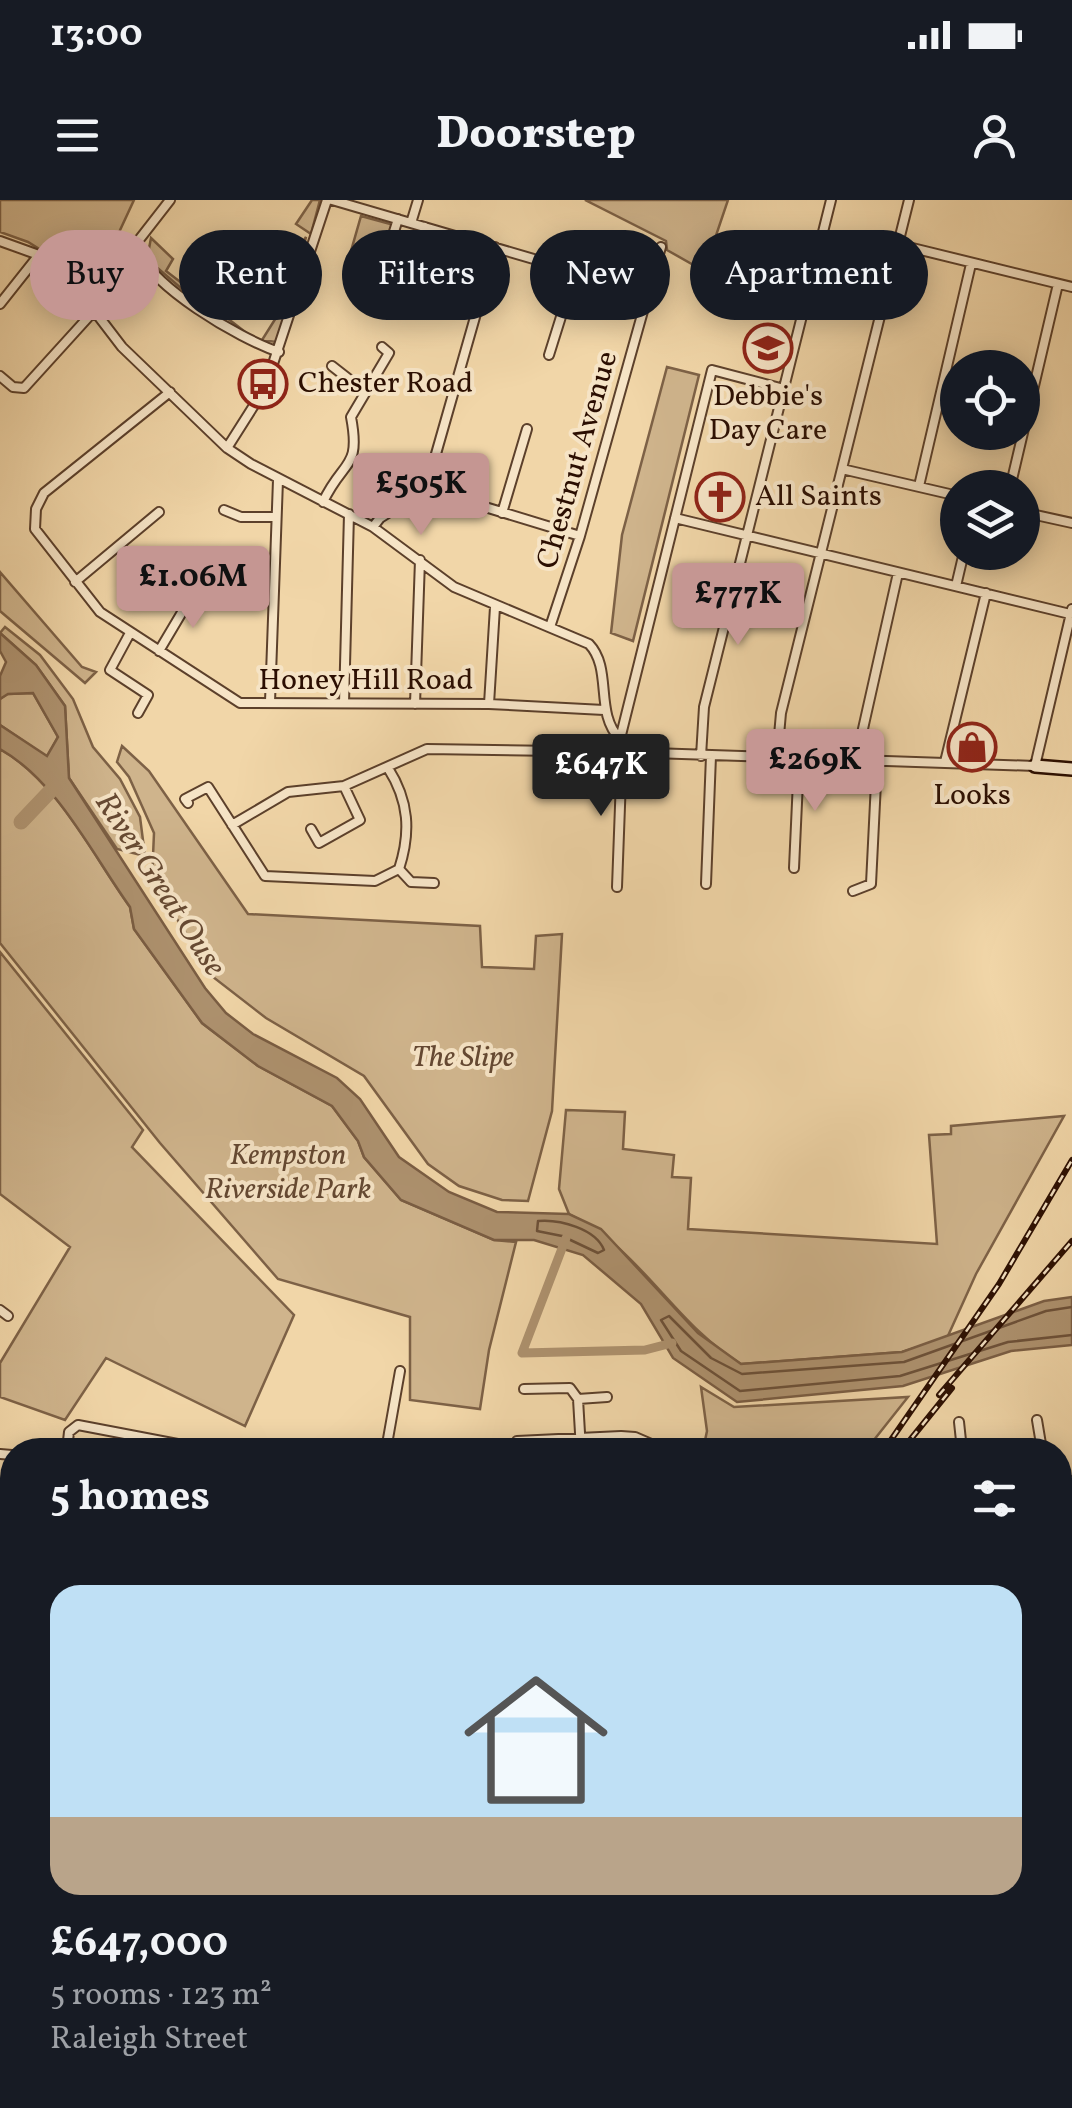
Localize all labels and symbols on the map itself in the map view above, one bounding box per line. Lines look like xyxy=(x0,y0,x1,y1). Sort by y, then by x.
school or university icon: Debbie's Day Care xyxy=(742,322,794,374)
street label: Chestnut Avenue xyxy=(527,346,629,574)
bus stop icon: Chester Road xyxy=(237,358,289,410)
place label: Chester Road xyxy=(298,363,473,405)
place label: Debbie's Day Care xyxy=(709,376,827,452)
pin: £505K xyxy=(351,453,491,538)
church icon: All Saints xyxy=(694,471,746,523)
place label: All Saints xyxy=(755,476,882,518)
pin: £1.06M xyxy=(112,546,274,631)
pin: £777K xyxy=(668,563,808,648)
street label: Honey Hill Road xyxy=(258,660,474,702)
shop icon: Looks xyxy=(946,721,998,773)
pin: £269K xyxy=(745,729,885,814)
pin: £647K xyxy=(531,734,671,819)
place label: Looks xyxy=(933,775,1011,817)
water label: River Great Ouse xyxy=(83,784,235,986)
park label: The Slipe xyxy=(412,1037,514,1079)
park label: Kempston Riverside Park xyxy=(205,1135,371,1211)

